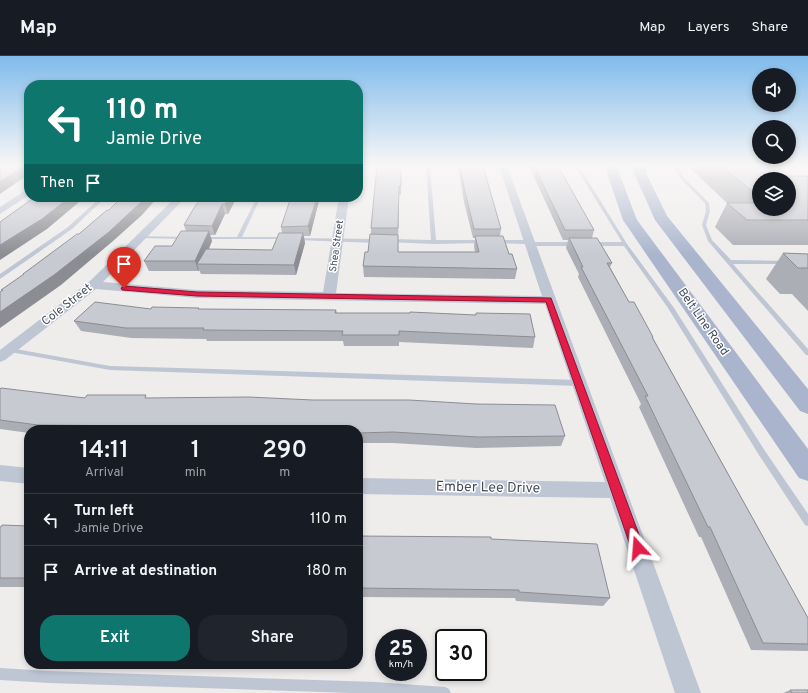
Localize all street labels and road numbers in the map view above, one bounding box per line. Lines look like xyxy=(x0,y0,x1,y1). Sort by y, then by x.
street label: Shea Street xyxy=(327,219,347,273)
street label: Cole Street xyxy=(38,280,96,330)
street label: Belt Line Road xyxy=(674,285,732,359)
street label: Ember Lee Drive xyxy=(436,479,540,497)

